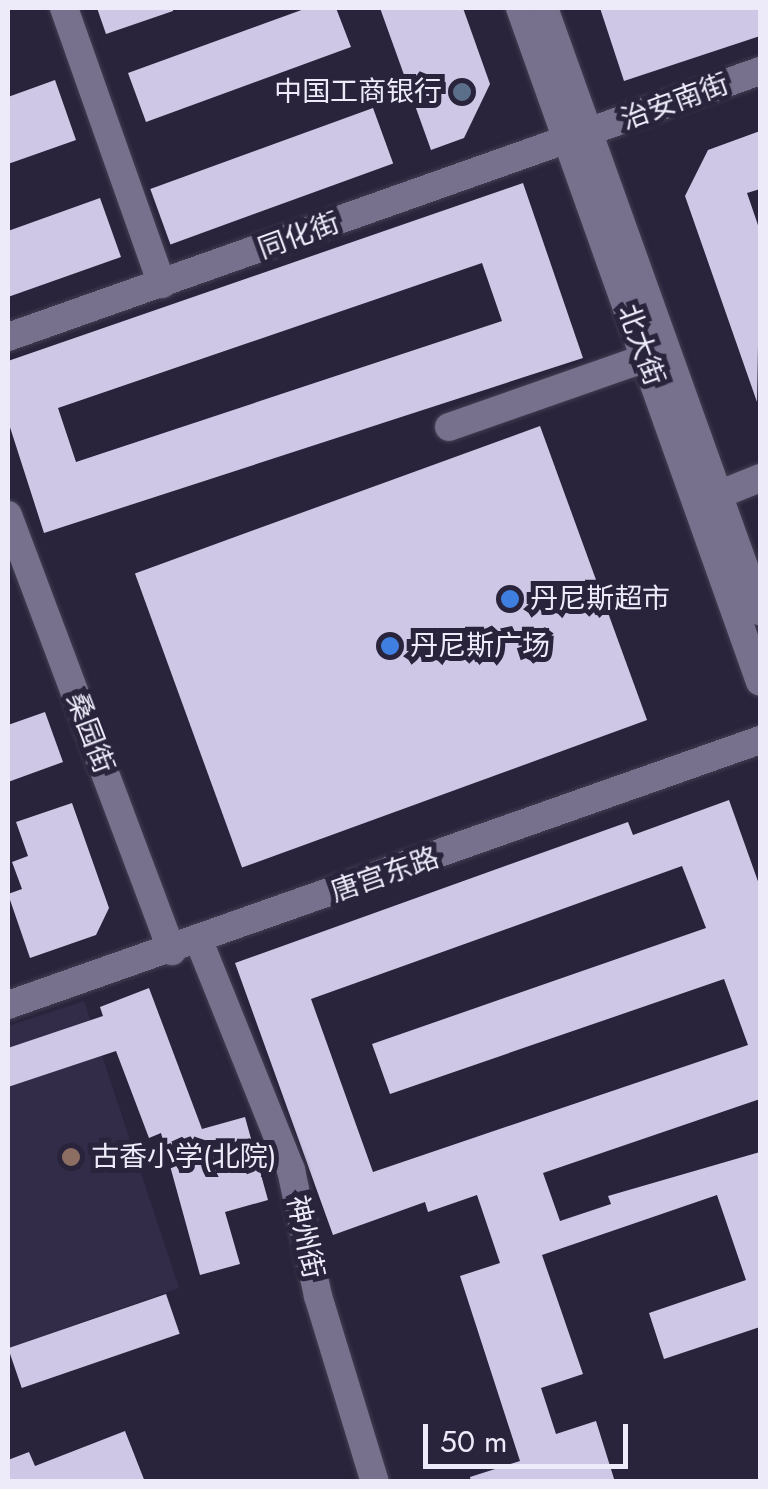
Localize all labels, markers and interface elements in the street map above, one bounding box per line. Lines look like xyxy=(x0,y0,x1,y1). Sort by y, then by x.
street label: 治安南街 xyxy=(617,67,733,137)
place label: 中国工商银行 xyxy=(274,75,442,109)
marker: 中国工商银行 xyxy=(451,81,473,103)
street label: 同化街 xyxy=(254,206,344,266)
street label: 北大街 xyxy=(611,300,671,390)
place label: 丹尼斯超市 xyxy=(530,582,670,616)
marker: 丹尼斯超市 xyxy=(499,588,521,610)
place label: 丹尼斯广场 xyxy=(410,629,550,663)
marker: 丹尼斯广场 xyxy=(379,635,401,657)
street label: 桑园街 xyxy=(59,688,121,778)
street label: 唐宫东路 xyxy=(327,841,443,909)
place label: 古香小学(北院) xyxy=(91,1140,276,1174)
marker: 古香小学(北院) xyxy=(60,1146,82,1168)
street label: 神州街 xyxy=(280,1192,330,1282)
scale bar xyxy=(428,1404,633,1466)
text: 50 m xyxy=(440,1420,507,1463)

